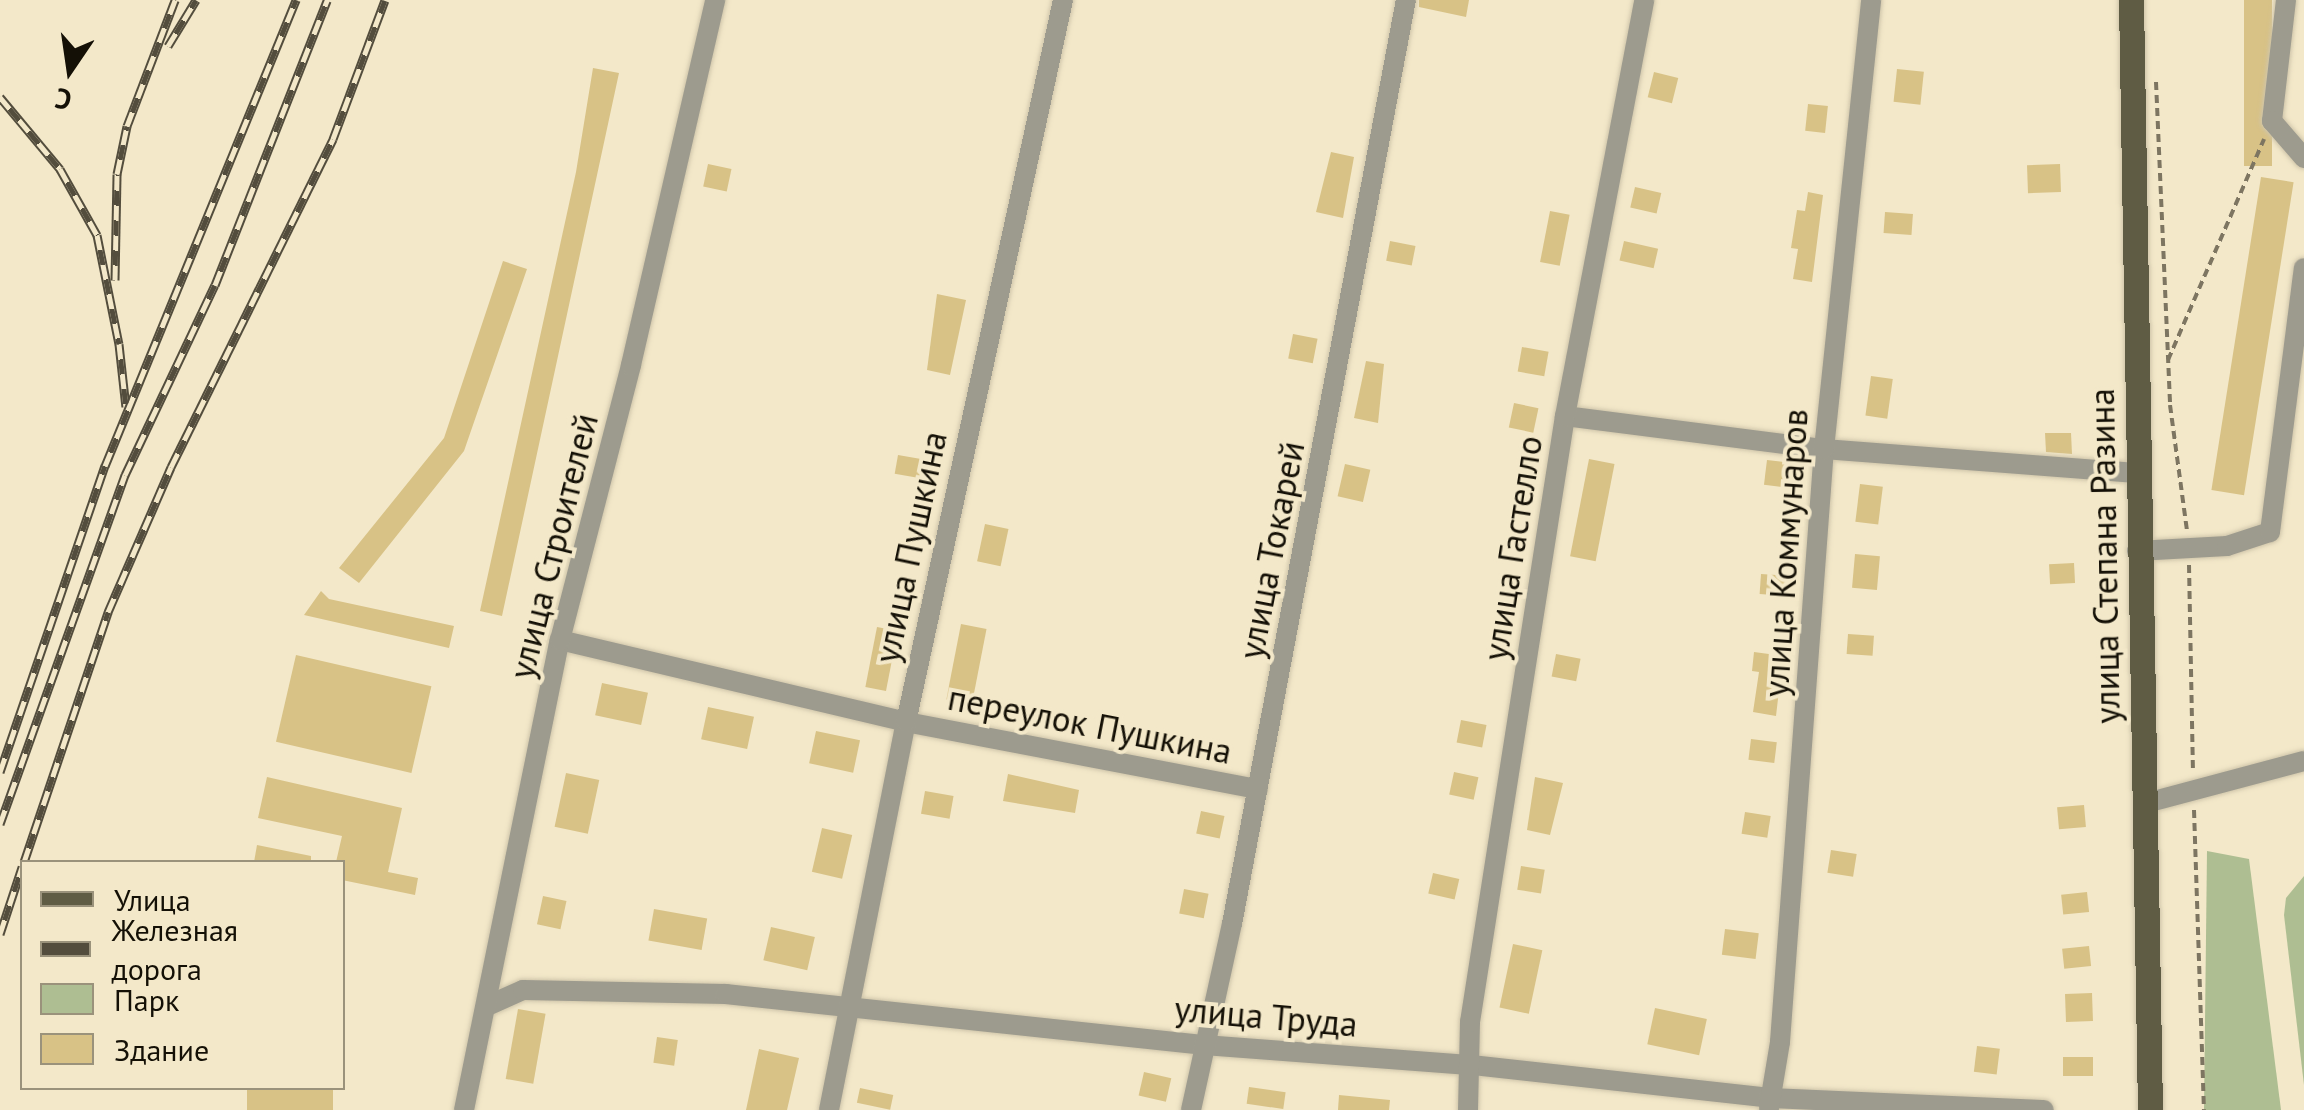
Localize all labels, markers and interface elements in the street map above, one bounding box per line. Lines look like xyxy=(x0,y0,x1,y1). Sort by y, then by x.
north arrow xyxy=(20,20,120,120)
text: С xyxy=(51,80,75,120)
street label: улица Степана Разина xyxy=(2080,388,2128,724)
street label: улица Коммунаров xyxy=(1754,407,1816,699)
street label: улица Строителей xyxy=(500,409,606,683)
street label: улица Пушкина xyxy=(865,427,955,667)
street label: улица Гастелло xyxy=(1474,433,1550,663)
street label: улица Токарей xyxy=(1229,437,1313,663)
street label: переулок Пушкина xyxy=(945,676,1235,772)
legend xyxy=(20,860,345,1090)
text: Улица xyxy=(114,880,191,919)
text: Железная дорога xyxy=(111,910,238,988)
text: Парк xyxy=(114,980,179,1019)
street label: улица Труда xyxy=(1172,987,1360,1045)
text: Здание xyxy=(114,1030,209,1069)

